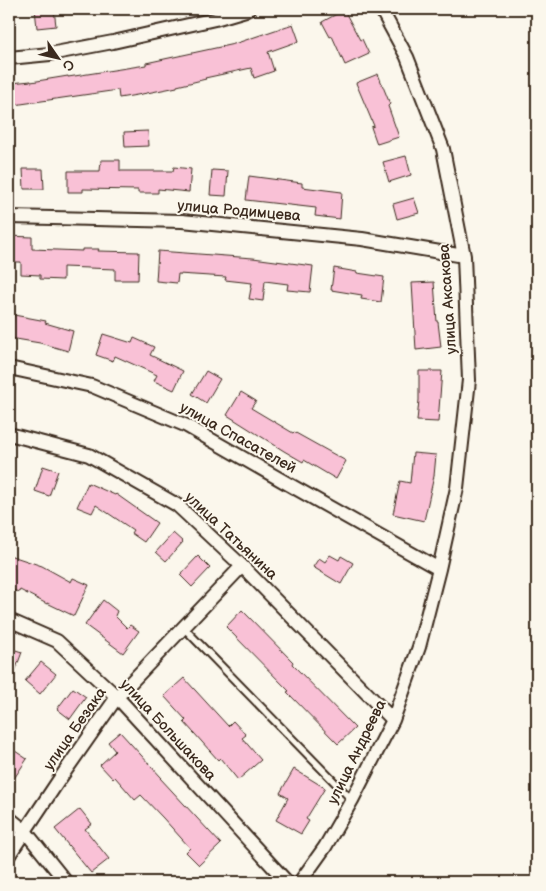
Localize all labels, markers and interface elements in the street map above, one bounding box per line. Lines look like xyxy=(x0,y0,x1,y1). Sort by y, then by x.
north arrow xyxy=(32,32,82,82)
text: С xyxy=(58,56,78,74)
street label: улица Родимцева xyxy=(177,196,302,226)
street label: улица Аксакова xyxy=(435,243,461,355)
street label: улица Спасателей xyxy=(176,398,300,478)
street label: улица Татьянина xyxy=(181,488,281,584)
street label: улица Большакова xyxy=(116,675,220,785)
street label: улица Безака xyxy=(39,684,111,774)
street label: улица Андреева xyxy=(323,696,391,807)

